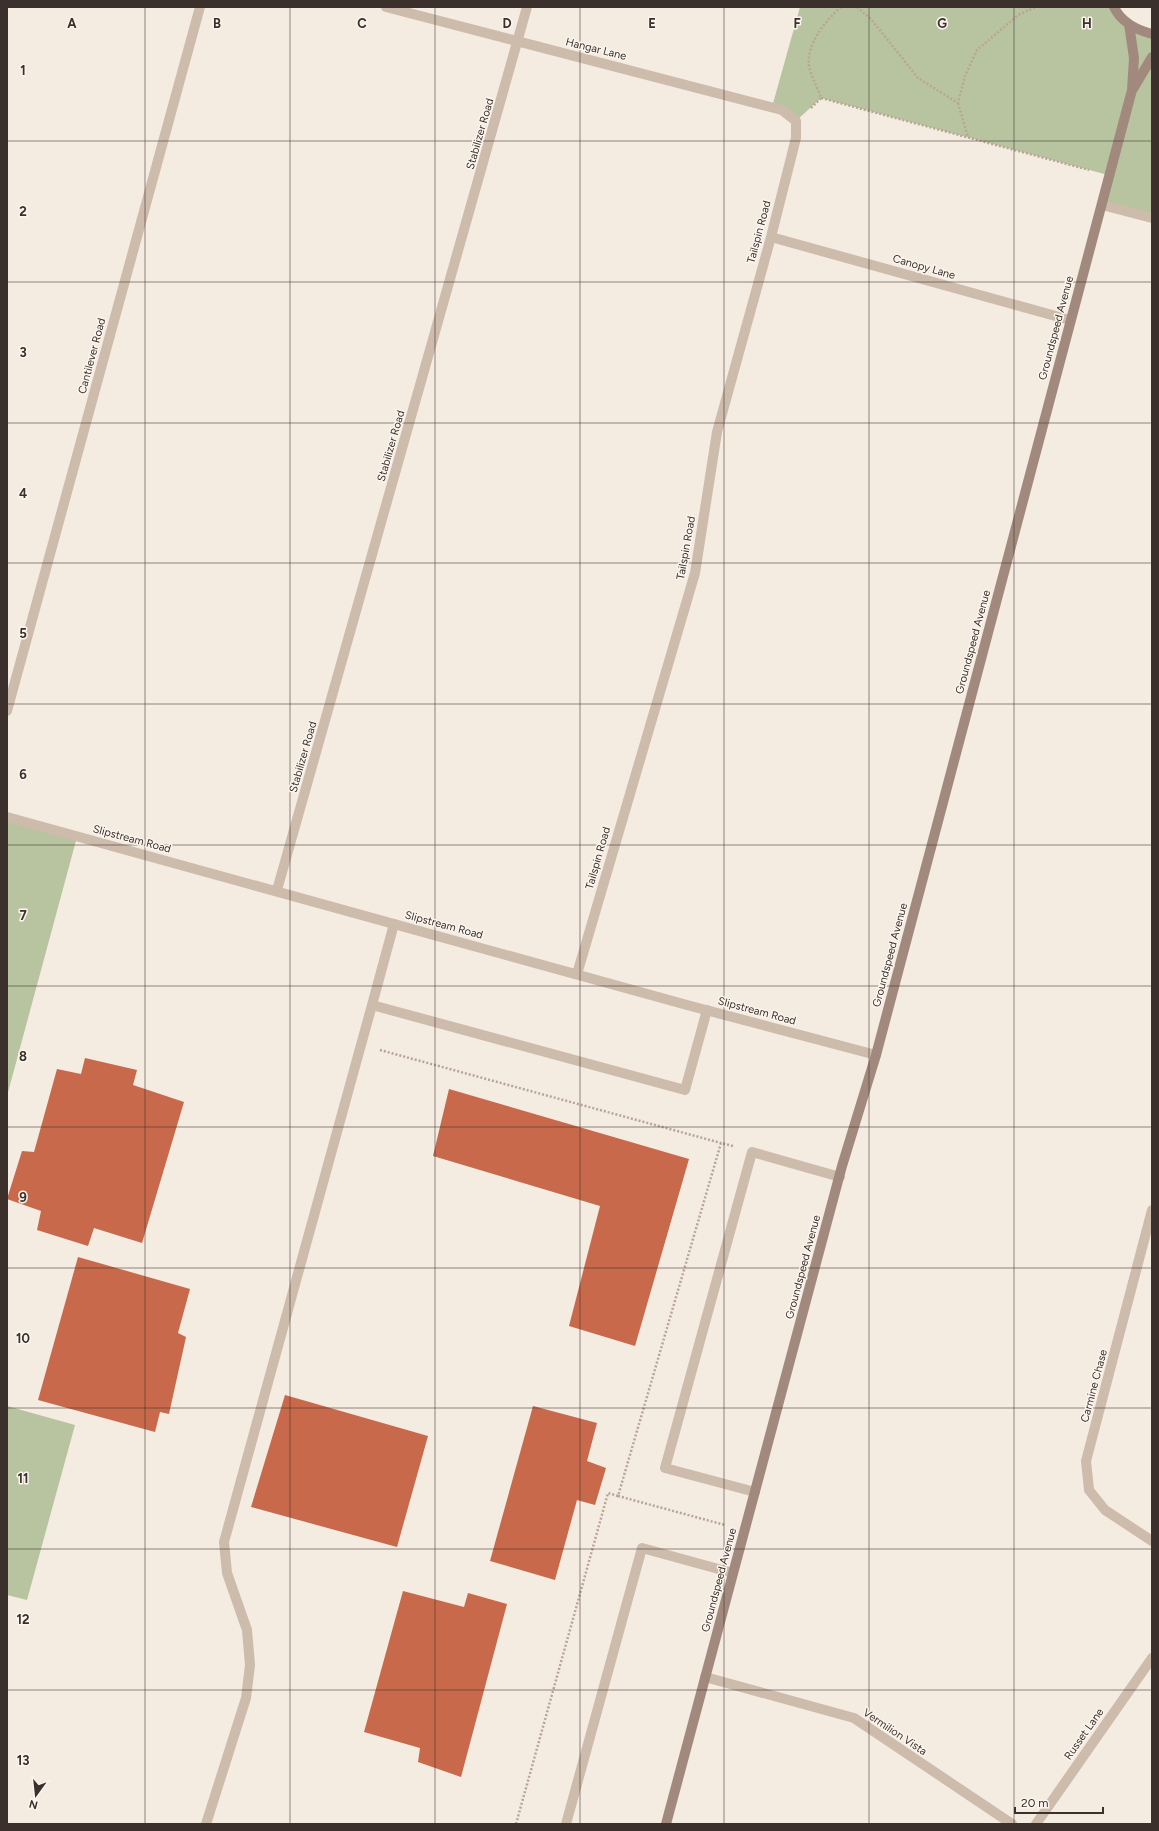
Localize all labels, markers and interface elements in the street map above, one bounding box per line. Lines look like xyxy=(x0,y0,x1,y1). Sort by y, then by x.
text: A xyxy=(67,16,77,31)
text: B xyxy=(213,16,221,31)
text: C xyxy=(357,16,367,31)
text: D xyxy=(502,16,512,31)
text: E xyxy=(648,16,656,31)
text: F xyxy=(793,16,801,31)
text: G xyxy=(937,16,947,31)
text: H xyxy=(1082,16,1092,31)
street label: Hangar Lane xyxy=(564,35,628,63)
text: 1 xyxy=(20,63,26,78)
street label: Stabilizer Road xyxy=(464,97,496,171)
street label: Tailspin Road xyxy=(744,199,774,265)
text: 2 xyxy=(19,204,27,219)
street label: Canopy Lane xyxy=(891,252,957,282)
street label: Groundspeed Avenue xyxy=(1036,275,1076,381)
street label: Cantilever Road xyxy=(76,317,108,395)
text: 3 xyxy=(19,345,27,360)
street label: Stabilizer Road xyxy=(375,409,407,483)
text: 4 xyxy=(19,486,27,501)
street label: Tailspin Road xyxy=(674,515,698,581)
street label: Groundspeed Avenue xyxy=(953,589,993,695)
text: 5 xyxy=(19,626,27,641)
street label: Stabilizer Road xyxy=(287,720,319,794)
text: 6 xyxy=(19,767,27,782)
street label: Slipstream Road xyxy=(92,822,172,856)
street label: Tailspin Road xyxy=(583,825,613,891)
street label: Groundspeed Avenue xyxy=(870,902,910,1008)
text: 7 xyxy=(19,908,27,923)
street label: Slipstream Road xyxy=(404,908,484,942)
street label: Slipstream Road xyxy=(717,994,797,1028)
text: 8 xyxy=(19,1049,27,1064)
text: 9 xyxy=(19,1190,27,1205)
street label: Groundspeed Avenue xyxy=(783,1214,823,1320)
text: 10 xyxy=(16,1331,30,1346)
street label: Carmine Chase xyxy=(1078,1348,1110,1424)
text: 11 xyxy=(18,1471,28,1486)
street label: Groundspeed Avenue xyxy=(699,1527,739,1633)
text: 12 xyxy=(16,1612,30,1627)
street label: Vermilion Vista xyxy=(861,1706,929,1758)
street label: Russet Lane xyxy=(1062,1706,1106,1762)
text: 13 xyxy=(17,1753,29,1768)
north arrow xyxy=(16,1775,56,1815)
scale bar xyxy=(1015,1789,1103,1815)
text: 20 m xyxy=(1021,1796,1049,1810)
text: N xyxy=(28,1797,39,1812)

